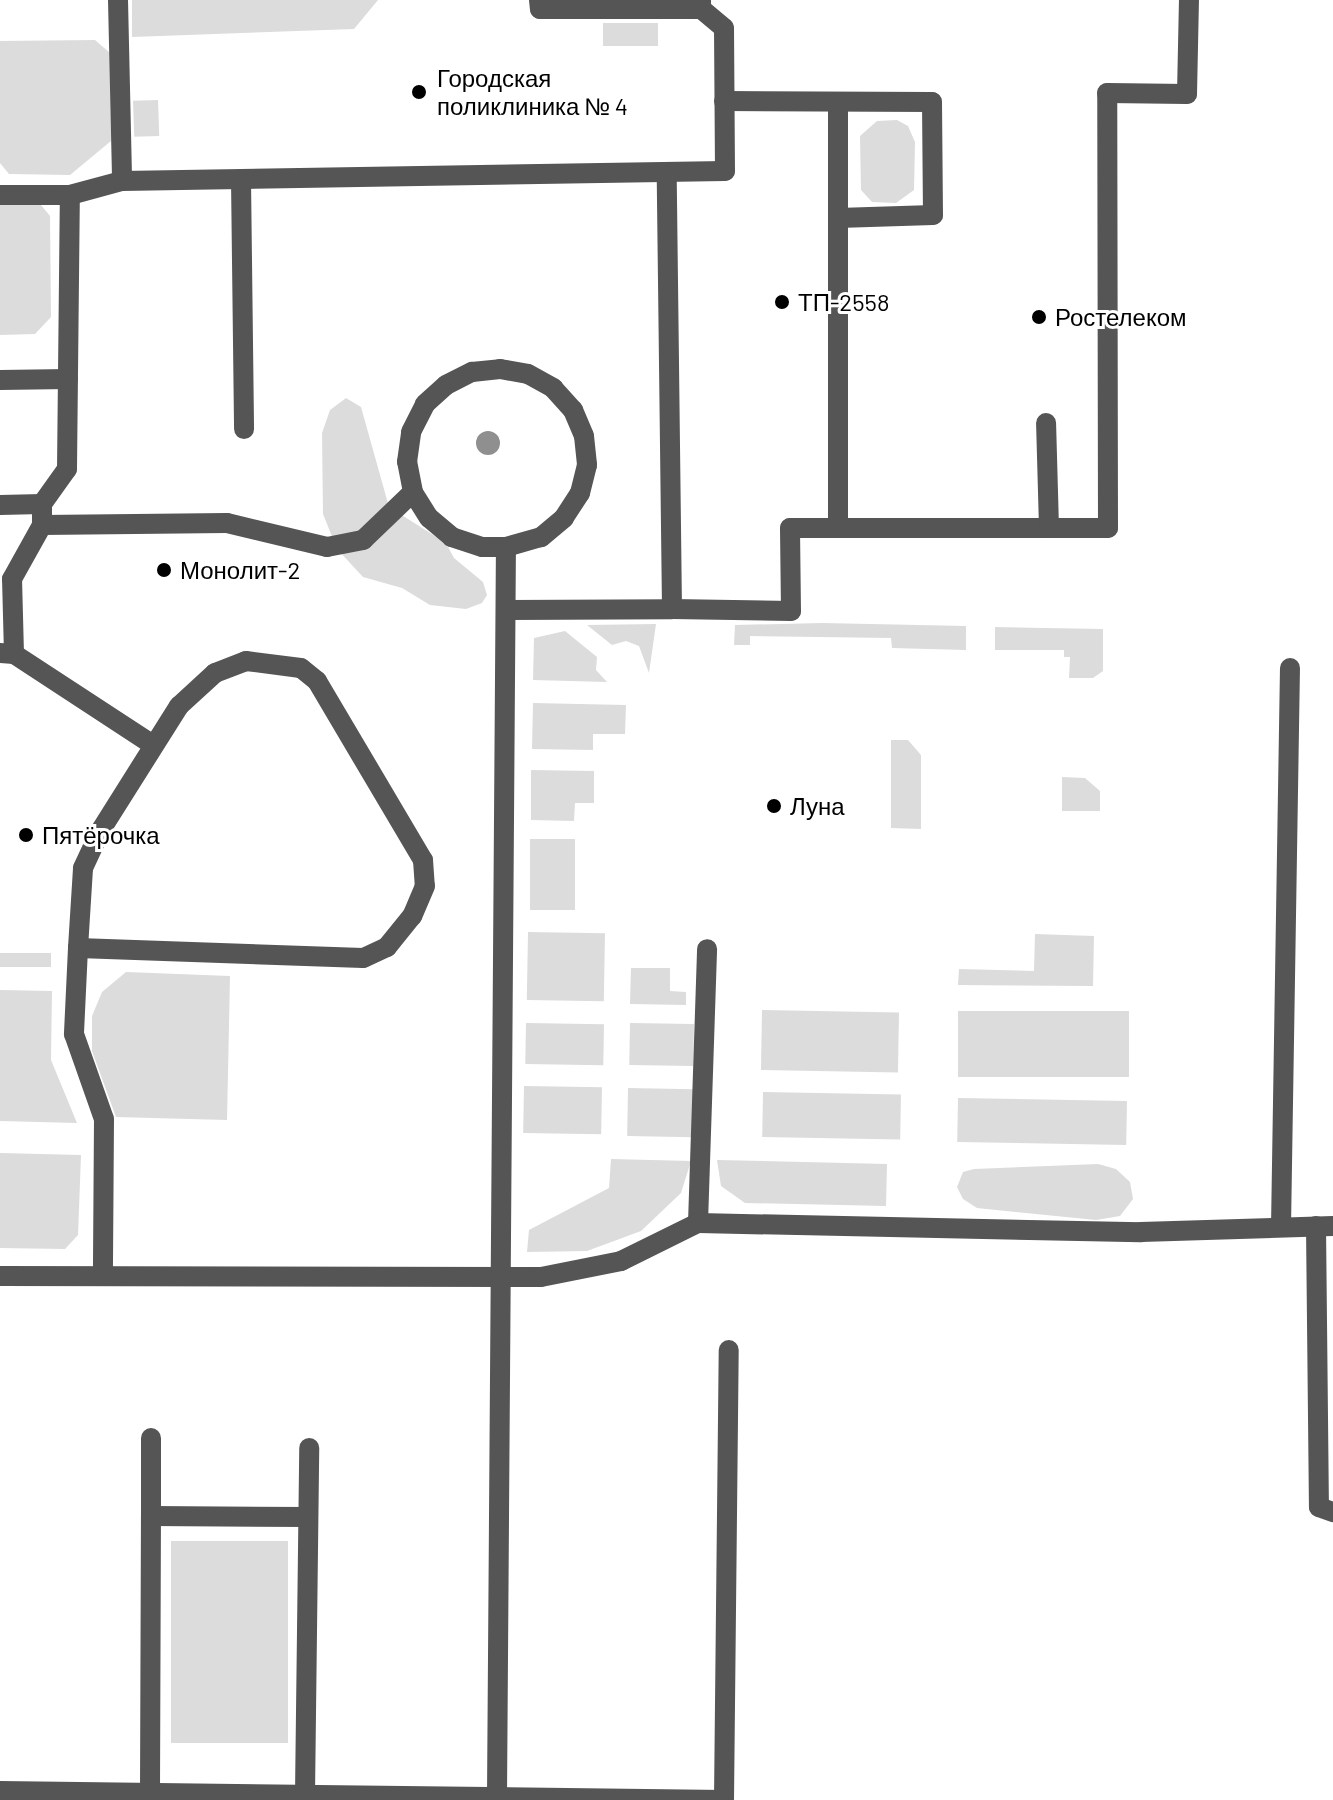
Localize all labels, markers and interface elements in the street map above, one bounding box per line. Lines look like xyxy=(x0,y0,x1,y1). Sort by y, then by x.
place label: Городская поликлиника № 4 xyxy=(437,64,628,120)
marker: Городская поликлиника № 4 xyxy=(408,81,430,103)
place label: ТП-2558 xyxy=(798,288,889,316)
marker: ТП-2558 xyxy=(773,293,791,311)
place label: Ростелеком xyxy=(1055,303,1187,331)
marker: Ростелеком xyxy=(1030,308,1048,326)
place label: Монолит-2 xyxy=(180,556,300,584)
marker: Монолит-2 xyxy=(155,561,173,579)
place label: Луна xyxy=(790,792,845,820)
marker: Луна xyxy=(765,797,783,815)
place label: Пятёрочка xyxy=(42,821,160,849)
marker: Пятёрочка xyxy=(17,826,35,844)

